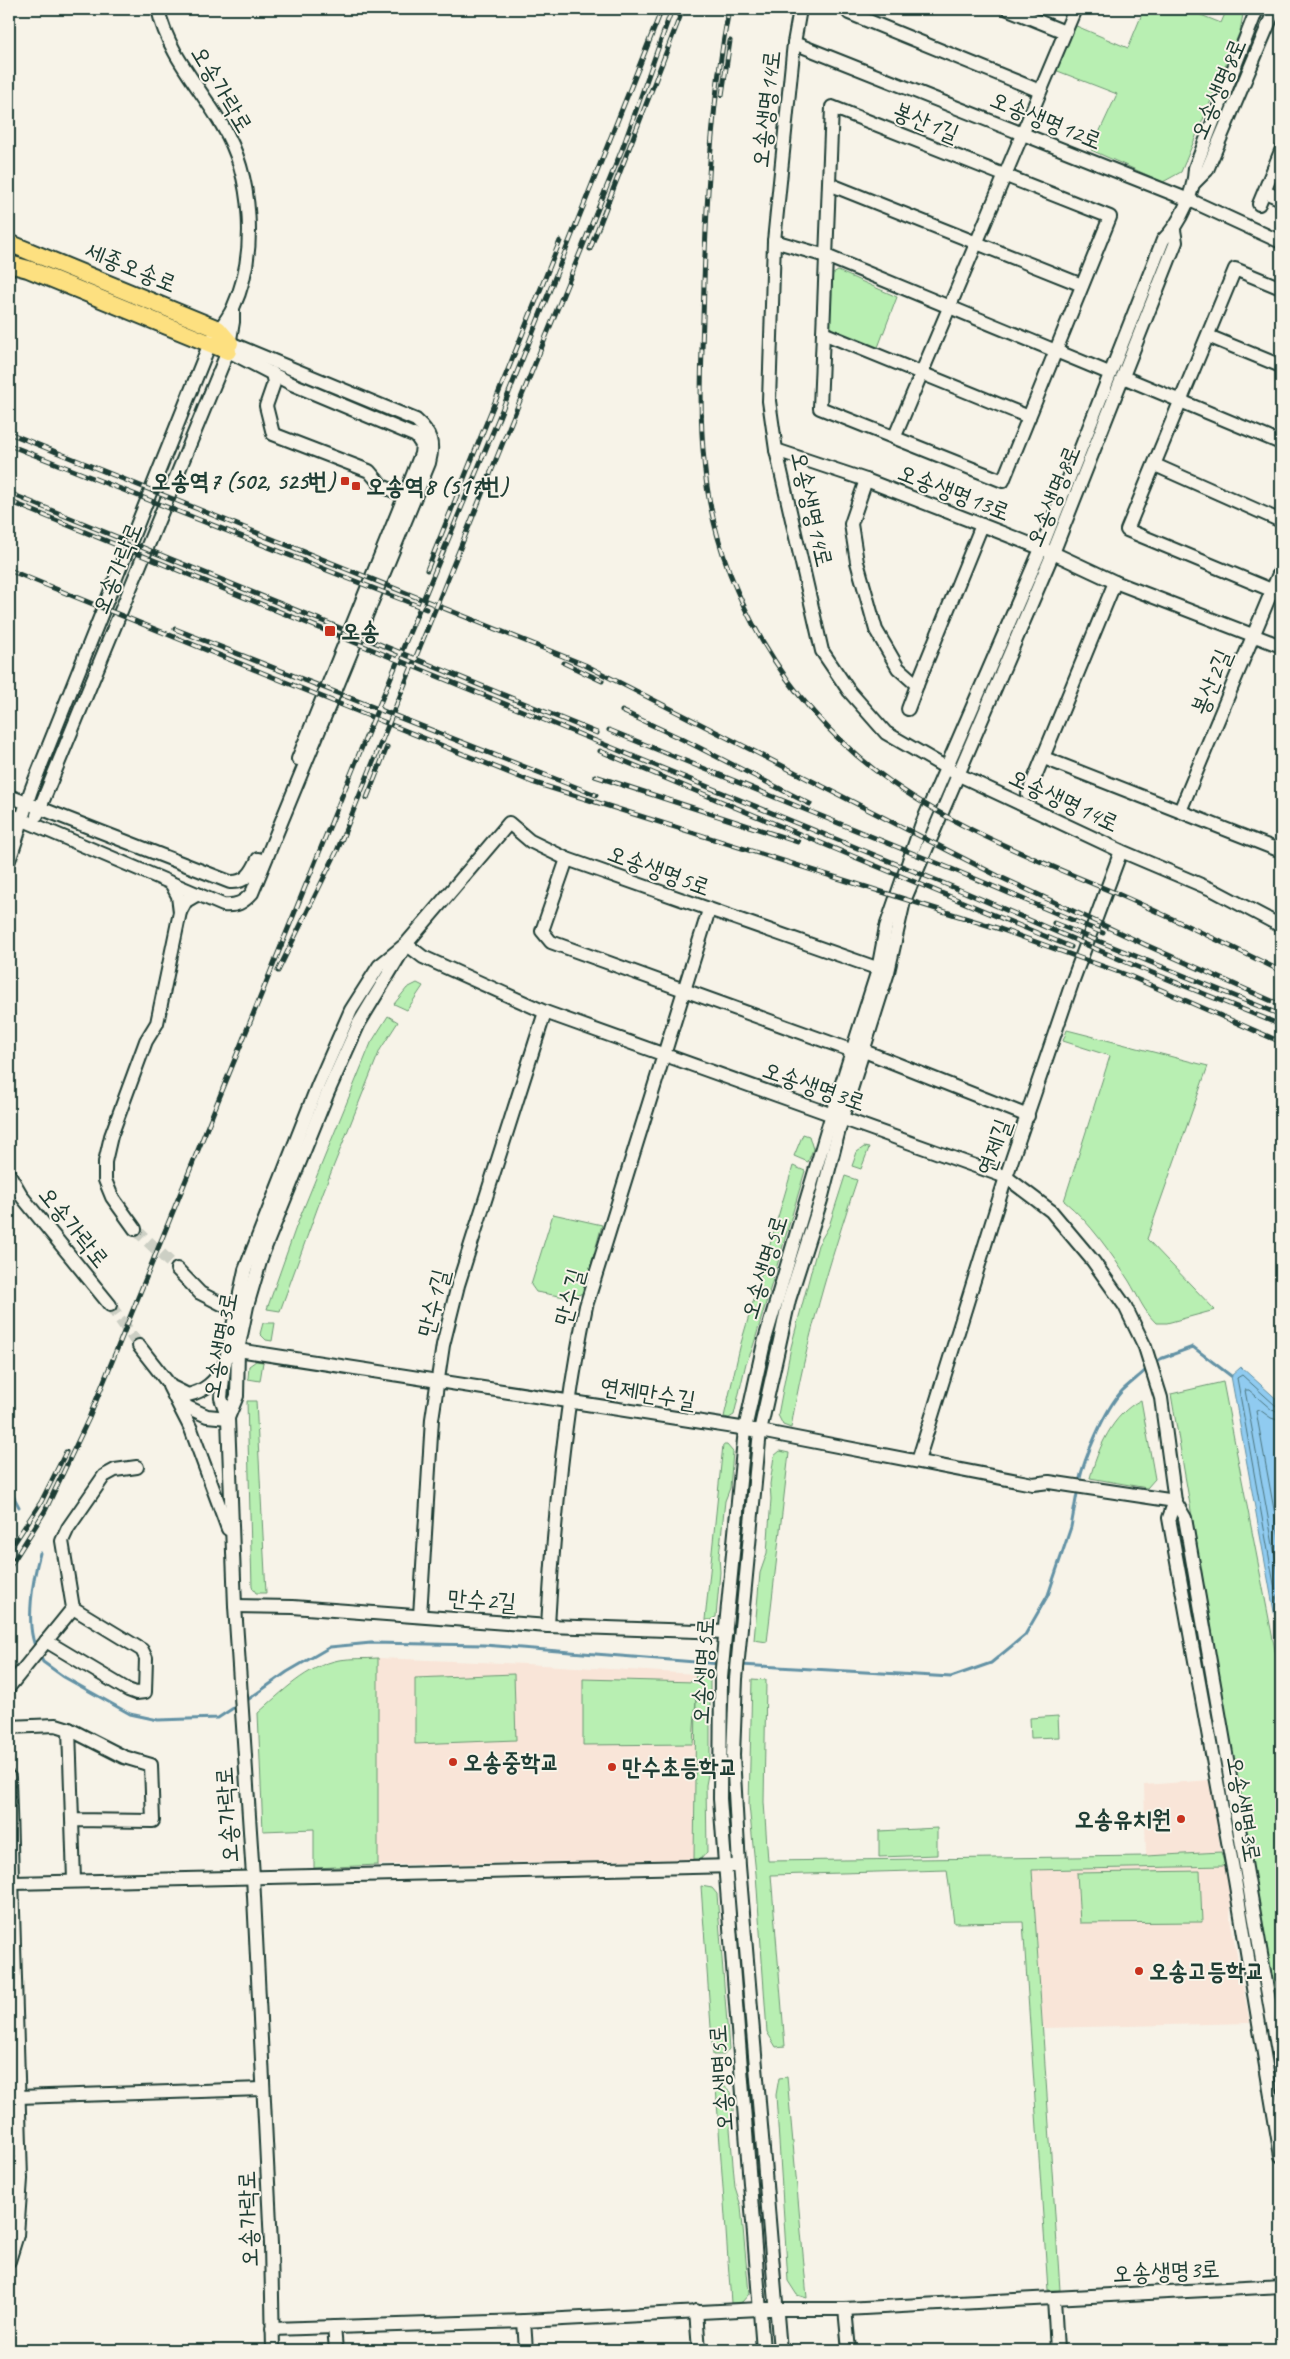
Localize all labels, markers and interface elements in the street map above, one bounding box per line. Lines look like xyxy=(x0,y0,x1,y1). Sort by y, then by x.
street label: 오송생명8로 xyxy=(1183,34,1253,144)
street label: 오송가락로 xyxy=(184,40,260,138)
street label: 오송생명14로 xyxy=(745,49,787,169)
street label: 오송생명12로 xyxy=(986,84,1106,156)
street label: 봉산1길 xyxy=(889,95,963,149)
street label: 세종오송로 xyxy=(81,235,181,299)
street label: 오송생명8로 xyxy=(1019,441,1087,551)
street label: 오송생명14로 xyxy=(784,448,840,570)
street label: 오송생명13로 xyxy=(893,457,1015,527)
place label: 오송역7 (502, 525번) xyxy=(151,466,337,496)
place label: 오송역8 (517번) xyxy=(366,471,510,501)
marker: 오송역7 (502, 525번) xyxy=(339,475,351,487)
marker: 오송역8 (517번) xyxy=(350,480,362,492)
street label: 오송가락로 xyxy=(85,518,149,618)
place label: 오송 xyxy=(341,616,380,646)
marker: 오송 xyxy=(323,624,337,638)
street label: 봉산2길 xyxy=(1184,644,1238,720)
street label: 오송생명14로 xyxy=(1004,761,1124,839)
street label: 오송생명5로 xyxy=(603,838,715,902)
street label: 오송생명3로 xyxy=(758,1054,870,1118)
street label: 연제길 xyxy=(970,1115,1018,1179)
street label: 오송가락로 xyxy=(32,1180,116,1274)
street label: 오송생명5로 xyxy=(734,1211,794,1323)
street label: 만수길 xyxy=(547,1265,591,1329)
street label: 만수1길 xyxy=(410,1266,456,1340)
street label: 오송생명3로 xyxy=(196,1290,244,1400)
street label: 연제만수길 xyxy=(598,1371,698,1415)
street label: 만수2길 xyxy=(447,1583,517,1617)
street label: 오송생명5로 xyxy=(685,1617,721,1725)
place label: 오송중학교 xyxy=(463,1747,560,1777)
place label: 만수초등학교 xyxy=(622,1752,738,1782)
street label: 오송생명3로 xyxy=(1220,1754,1268,1864)
marker: 오송중학교 xyxy=(447,1756,459,1768)
marker: 만수초등학교 xyxy=(606,1761,618,1773)
street label: 오송가락로 xyxy=(209,1766,245,1864)
place label: 오송유치원 xyxy=(1074,1804,1171,1834)
marker: 오송유치원 xyxy=(1175,1813,1187,1825)
place label: 오송고등학교 xyxy=(1149,1956,1265,1986)
marker: 오송고등학교 xyxy=(1133,1965,1145,1977)
street label: 오송생명5로 xyxy=(702,2023,740,2133)
street label: 오송가락로 xyxy=(231,2170,265,2268)
street label: 오송생명3로 xyxy=(1112,2253,1220,2289)

